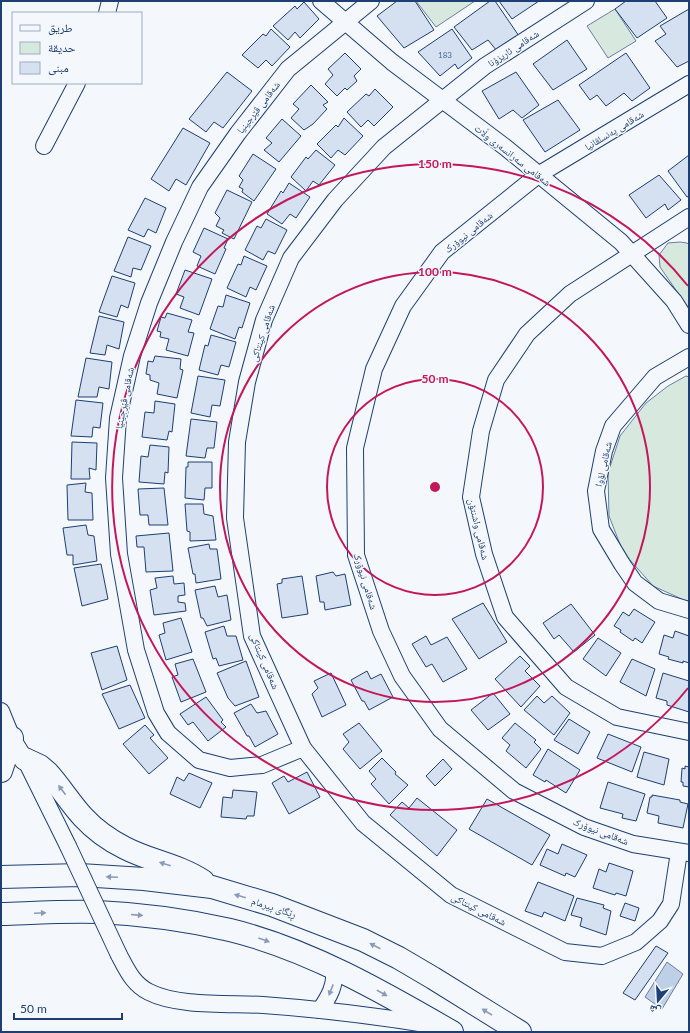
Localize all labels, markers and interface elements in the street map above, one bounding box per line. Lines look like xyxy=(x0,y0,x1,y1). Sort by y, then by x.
legend xyxy=(12,12,142,84)
text: طريق xyxy=(48,20,73,35)
street label: شەقامی ئاریزۆنا xyxy=(485,27,542,70)
text: حديقة xyxy=(48,40,76,55)
house number: 183 xyxy=(438,50,452,60)
text: مبنى xyxy=(48,60,69,75)
street label: شەقامی ڤێرجینیا xyxy=(234,78,283,136)
street label: شەقامی پەنسلڤانیا xyxy=(582,107,647,153)
street label: شەقامی سەرانسەری وڵات xyxy=(472,121,554,189)
text: 150 m xyxy=(418,156,452,171)
street label: شەقامی نیوۆرک xyxy=(441,209,496,256)
text: 100 m xyxy=(418,264,452,279)
street label: شەقامی کینتاکی xyxy=(247,302,278,364)
street label: شەقامی ڤێرجینیا xyxy=(112,366,137,430)
text: 50 m xyxy=(422,371,448,386)
street label: شەقامی لۆوا xyxy=(592,440,615,488)
centre of rings xyxy=(428,480,442,494)
street label: شەقامی واشنتۆن xyxy=(465,497,492,561)
street label: شەقامی نیوۆرک xyxy=(351,551,380,611)
street label: شەقامی کینتاکی xyxy=(247,631,282,692)
one-way arrow xyxy=(58,785,66,796)
street label: شەقامی نیوۆرک xyxy=(571,815,631,848)
one-way arrow xyxy=(159,861,171,867)
one-way arrow xyxy=(105,874,118,880)
street label: شەقامی کینتاکی xyxy=(449,890,509,929)
one-way arrow xyxy=(234,893,246,899)
street label: ڕێگای پیرمام xyxy=(250,894,298,922)
one-way arrow xyxy=(34,910,47,916)
one-way arrow xyxy=(131,912,143,919)
one-way arrow xyxy=(258,938,270,944)
one-way arrow xyxy=(369,943,381,949)
north arrow xyxy=(638,981,678,1021)
one-way arrow xyxy=(328,985,334,997)
one-way arrow xyxy=(376,990,388,997)
scale bar xyxy=(14,995,122,1021)
text: 50 m xyxy=(20,1001,47,1016)
text: ش xyxy=(647,1001,663,1019)
one-way arrow xyxy=(481,1008,493,1015)

